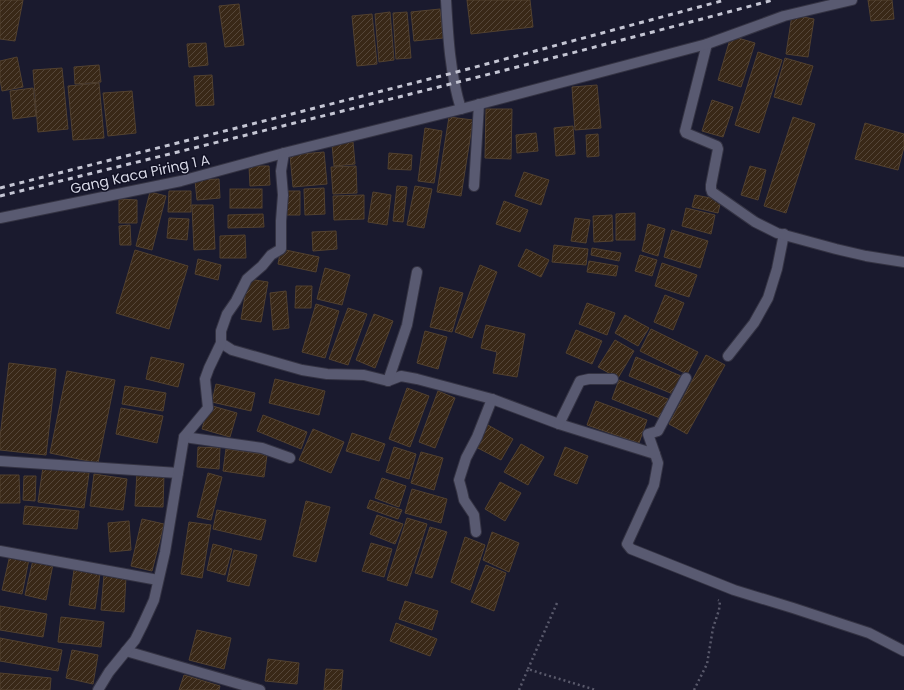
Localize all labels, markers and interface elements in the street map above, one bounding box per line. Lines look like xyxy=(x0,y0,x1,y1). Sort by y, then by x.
street label: Gang Kaca Piring 1 A xyxy=(68,149,212,199)

